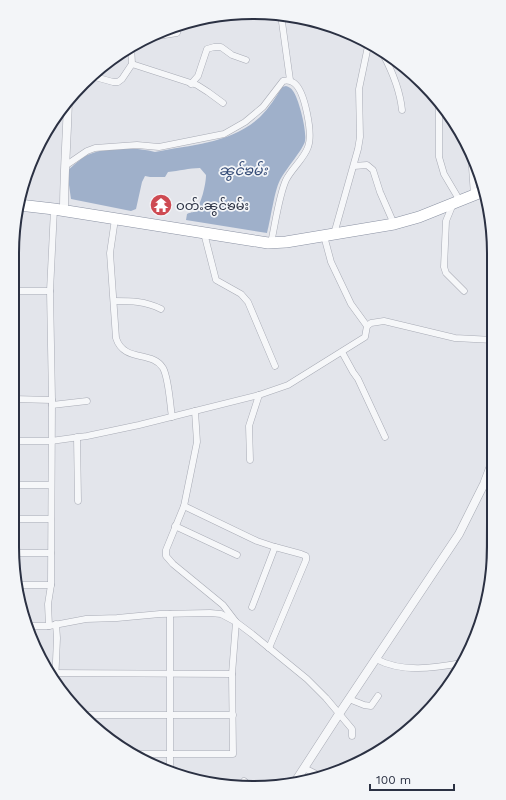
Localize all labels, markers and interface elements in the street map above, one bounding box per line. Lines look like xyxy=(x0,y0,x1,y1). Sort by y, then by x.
water label: ၼွင်ၶမ်း xyxy=(219,160,268,181)
temple icon: ဝတ်ႉၼွင်ၶမ်း xyxy=(148,192,174,218)
place label: ဝတ်ႉၼွင်ၶမ်း xyxy=(176,197,249,216)
scale bar xyxy=(370,766,454,792)
text: 100 m xyxy=(376,773,411,787)

